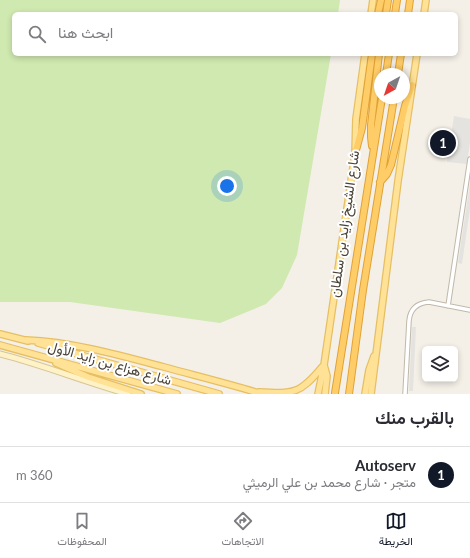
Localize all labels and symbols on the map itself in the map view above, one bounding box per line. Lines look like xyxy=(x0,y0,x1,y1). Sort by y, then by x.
north arrow xyxy=(374,68,410,104)
pin: 1 xyxy=(430,128,456,158)
street label: شارع الشيخ زايد بن سلطان xyxy=(325,149,365,299)
your location xyxy=(217,176,237,196)
street label: شارع هزاع بن زايد الأول xyxy=(46,337,174,391)

